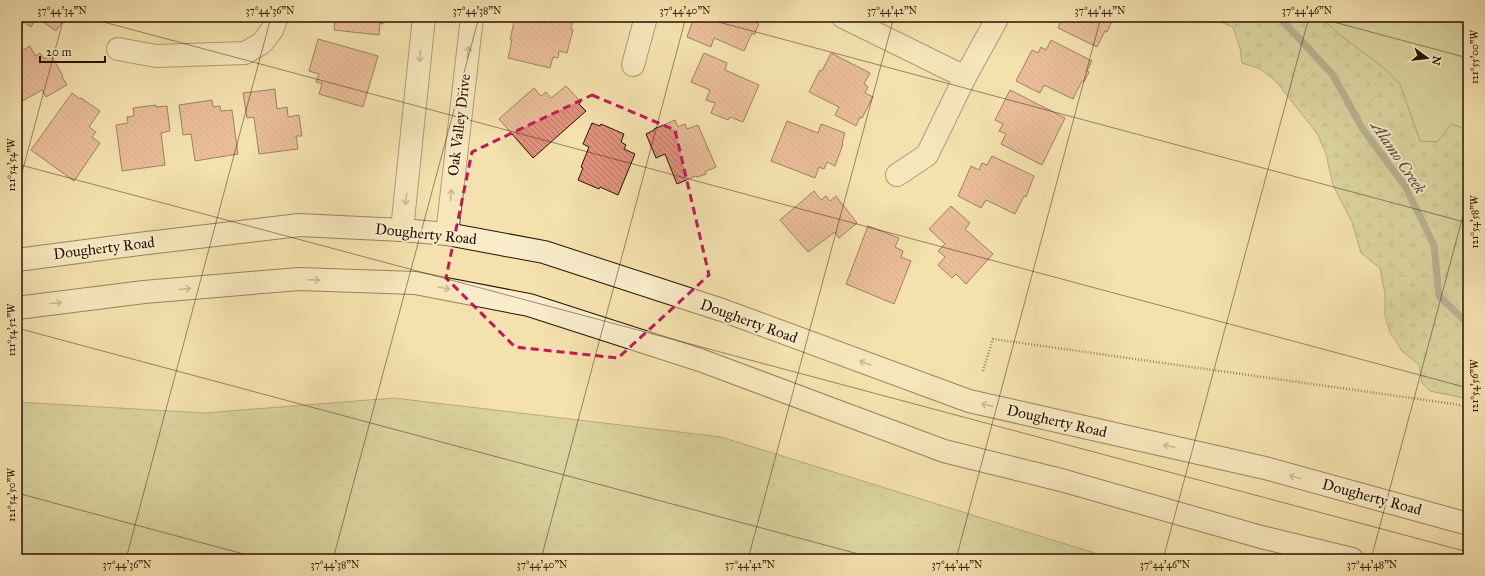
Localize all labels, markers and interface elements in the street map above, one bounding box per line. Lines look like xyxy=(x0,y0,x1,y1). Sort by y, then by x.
text: 37°44'34"N xyxy=(37,5,87,17)
text: 37°44'36"N xyxy=(246,5,295,17)
text: 37°44'38"N xyxy=(452,5,502,17)
text: 37°44'40"N xyxy=(659,5,711,17)
text: 37°44'42"N xyxy=(867,5,918,17)
text: 37°44'44"N xyxy=(1075,5,1126,17)
text: 37°44'46"N xyxy=(1282,5,1333,17)
text: 121°55'00"W xyxy=(1469,29,1481,84)
scale bar xyxy=(40,38,105,64)
north arrow xyxy=(1407,38,1447,78)
text: 20 m xyxy=(46,45,72,59)
one-way arrow xyxy=(464,46,472,59)
one-way arrow xyxy=(416,49,424,62)
text: N xyxy=(1429,54,1444,67)
street label: Oak Valley Drive xyxy=(444,73,474,177)
water label: Alamo Creek xyxy=(1366,115,1430,197)
text: 121°54'54"W xyxy=(6,138,18,192)
one-way arrow xyxy=(447,189,455,202)
one-way arrow xyxy=(402,192,410,205)
text: 121°54'58"W xyxy=(1469,195,1481,249)
street label: Dougherty Road xyxy=(374,220,478,248)
street label: Dougherty Road xyxy=(52,233,156,263)
one-way arrow xyxy=(307,276,320,283)
one-way arrow xyxy=(178,285,191,292)
one-way arrow xyxy=(437,285,450,293)
street label: Dougherty Road xyxy=(698,295,801,347)
one-way arrow xyxy=(49,299,62,307)
text: 121°54'52"W xyxy=(6,303,18,356)
one-way arrow xyxy=(859,358,871,366)
text: 121°54'56"W xyxy=(1469,359,1481,412)
one-way arrow xyxy=(981,401,994,409)
street label: Dougherty Road xyxy=(1005,401,1109,441)
one-way arrow xyxy=(1163,442,1176,450)
text: 121°54'50"W xyxy=(6,468,18,522)
one-way arrow xyxy=(1289,472,1302,480)
street label: Dougherty Road xyxy=(1320,475,1424,519)
text: 37°44'36"N xyxy=(103,559,152,571)
text: 37°44'38"N xyxy=(310,559,360,571)
text: 37°44'40"N xyxy=(516,559,568,571)
text: 37°44'42"N xyxy=(725,559,776,571)
text: 37°44'44"N xyxy=(932,559,983,571)
text: 37°44'46"N xyxy=(1140,559,1191,571)
text: 37°44'48"N xyxy=(1347,559,1398,571)

